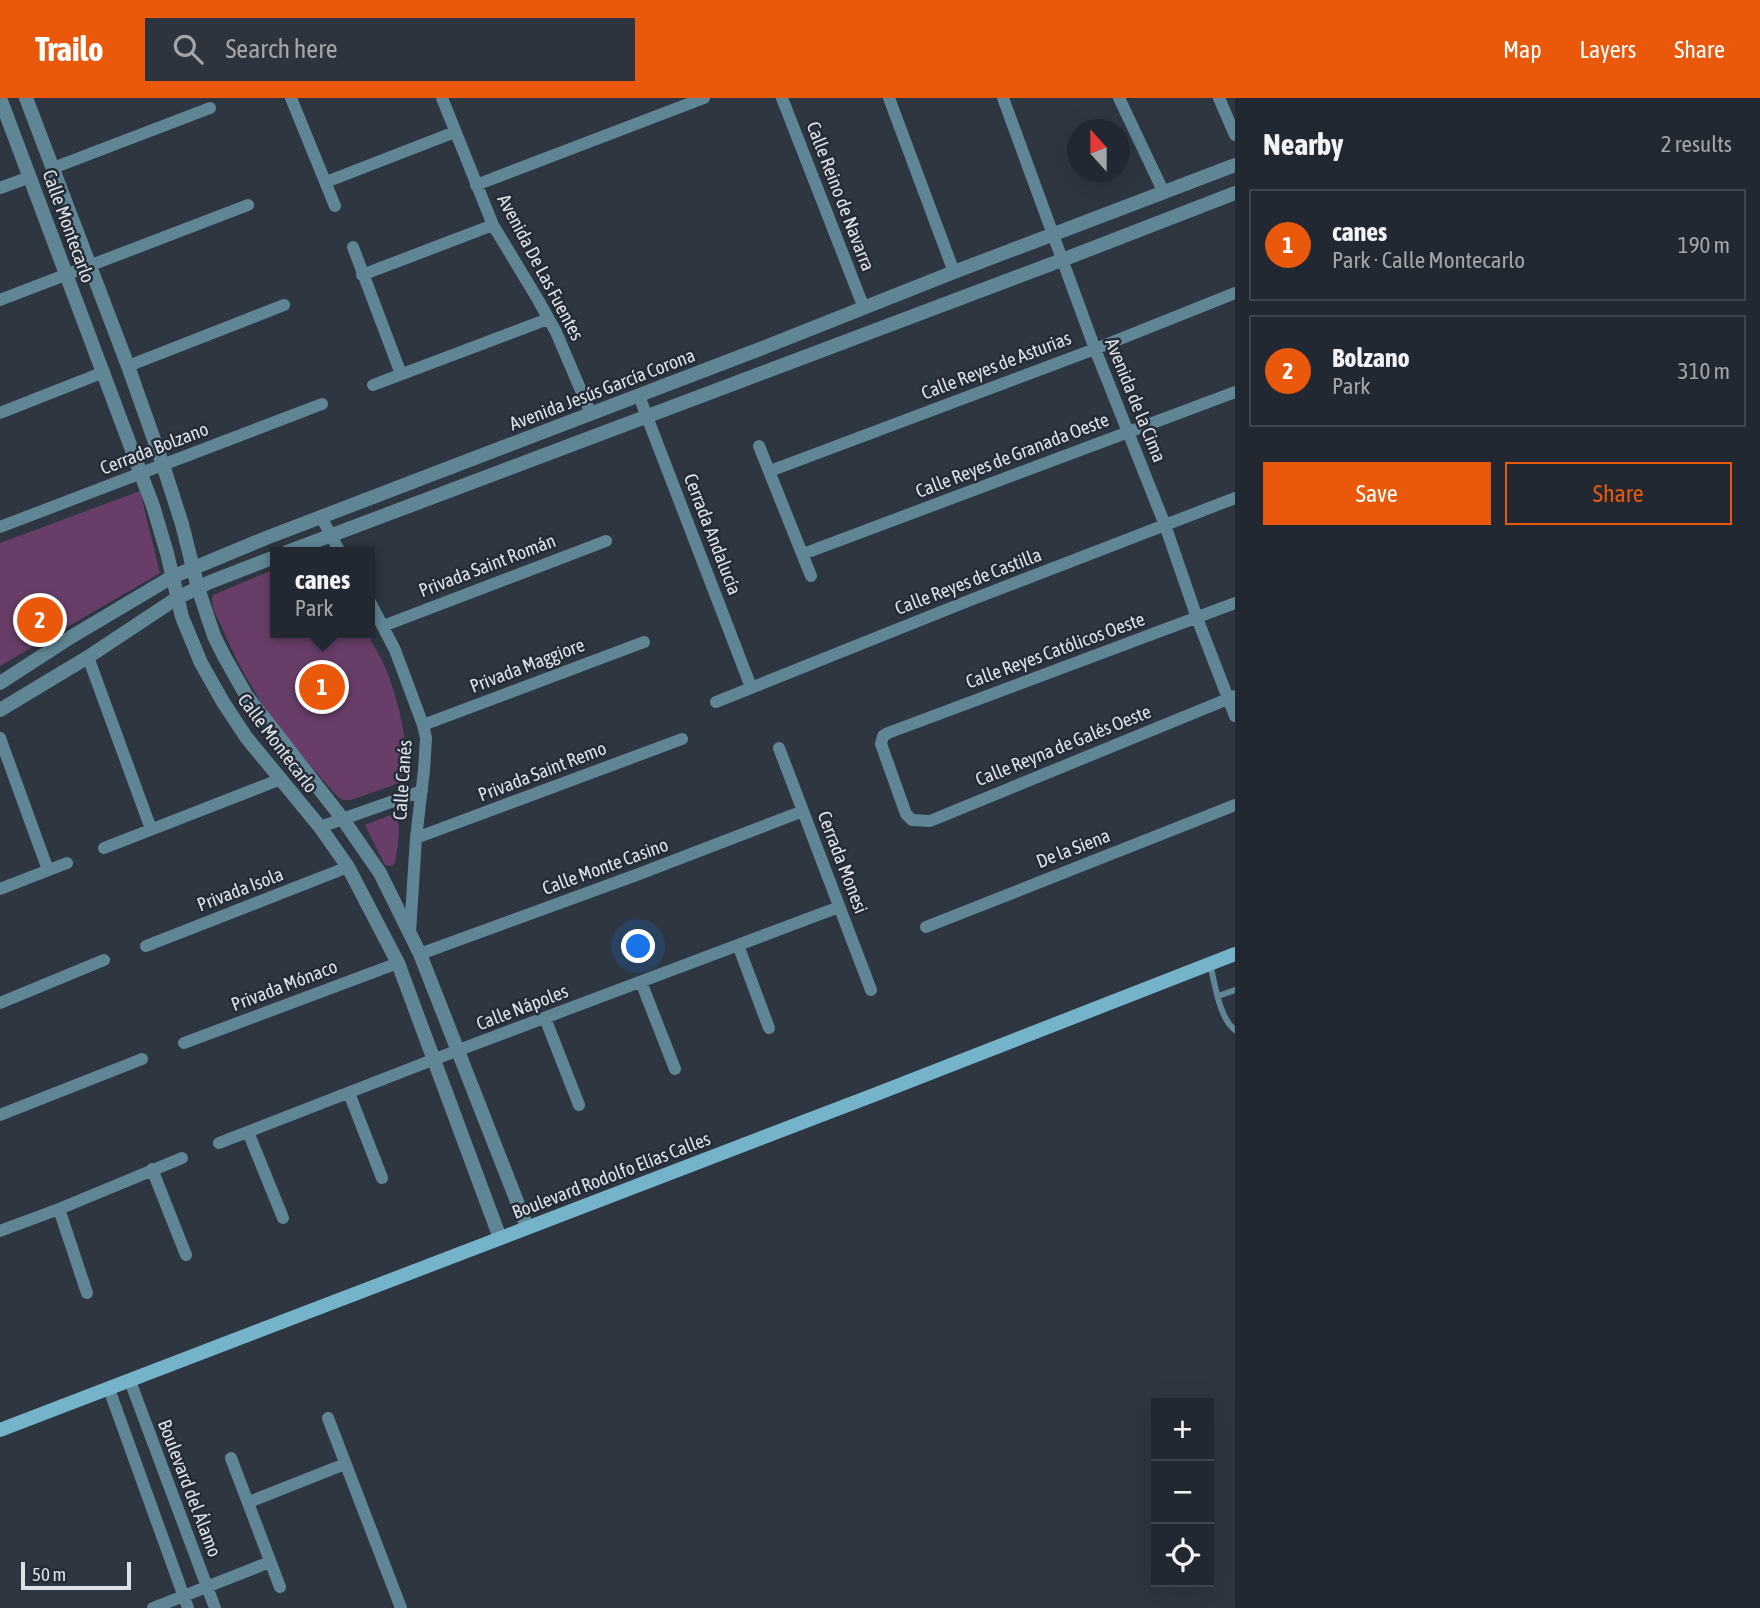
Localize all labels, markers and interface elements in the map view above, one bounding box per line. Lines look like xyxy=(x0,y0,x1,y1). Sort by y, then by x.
search box xyxy=(145,18,635,81)
text: Trailo xyxy=(35,30,103,68)
icon: search xyxy=(169,30,207,68)
text: Search here xyxy=(225,34,338,64)
text: Map xyxy=(1503,36,1542,63)
text: Layers xyxy=(1580,36,1636,63)
text: Share xyxy=(1674,36,1725,63)
street label: Calle Reino de Navarra xyxy=(802,118,880,274)
north arrow xyxy=(1067,119,1130,182)
text: Nearby xyxy=(1263,127,1343,161)
text: 2 results xyxy=(1661,131,1732,157)
street label: Calle Montecarlo xyxy=(38,167,100,285)
street label: Avenida De Las Fuentes xyxy=(493,190,589,344)
text: canes xyxy=(1332,217,1387,247)
text: 1 xyxy=(1283,232,1293,258)
text: 190 m xyxy=(1678,232,1730,258)
text: Park · Calle Montecarlo xyxy=(1332,247,1525,273)
street label: Calle Reyes de Asturias xyxy=(918,326,1074,404)
street label: Avenida de la Cima xyxy=(1101,335,1171,465)
street label: Avenida Jesús García Corona xyxy=(506,343,698,435)
text: Bolzano xyxy=(1332,343,1410,373)
text: 2 xyxy=(1283,358,1293,384)
text: 310 m xyxy=(1678,358,1730,384)
text: Park xyxy=(1332,373,1370,399)
street label: Calle Reyes de Granada Oeste xyxy=(912,408,1112,502)
street label: Cerrada Bolzano xyxy=(97,417,211,479)
button: Save xyxy=(1263,462,1491,525)
button: Share xyxy=(1505,462,1732,525)
street label: Cerrada Andalucía xyxy=(680,470,746,598)
street label: Privada Saint Román xyxy=(415,529,559,601)
street label: Calle Reyes de Castilla xyxy=(892,543,1044,619)
popup xyxy=(270,547,375,638)
text: canes xyxy=(295,565,350,595)
pin: 2 xyxy=(17,594,63,646)
text: Park xyxy=(295,595,333,621)
street label: Calle Reyes Católicos Oeste xyxy=(963,607,1147,693)
street label: Privada Maggiore xyxy=(466,633,588,697)
pin: 1 xyxy=(299,661,345,713)
street label: Calle Montecarlo xyxy=(234,689,322,797)
street label: Calle Reyna de Galés Oeste xyxy=(972,700,1154,790)
street label: Privada Saint Remo xyxy=(475,736,609,806)
street label: Calle Canés xyxy=(388,739,416,821)
street label: Cerrada Monesi xyxy=(813,808,873,916)
street label: De la Siena xyxy=(1033,824,1113,872)
street label: Calle Monte Casino xyxy=(539,833,671,899)
street label: Privada Isola xyxy=(194,863,286,915)
your location xyxy=(621,929,655,963)
street label: Privada Mónaco xyxy=(228,955,340,1015)
street label: Calle Nápoles xyxy=(473,979,571,1035)
street label: Boulevard Rodolfo Elías Calles xyxy=(509,1127,713,1223)
map controls xyxy=(1151,1398,1214,1587)
button: + xyxy=(1151,1398,1214,1461)
street label: Boulevard del Álamo xyxy=(154,1416,226,1560)
button: − xyxy=(1151,1461,1214,1524)
button: locate xyxy=(1151,1524,1214,1587)
scale bar xyxy=(21,1559,131,1591)
text: 50 m xyxy=(32,1563,66,1585)

